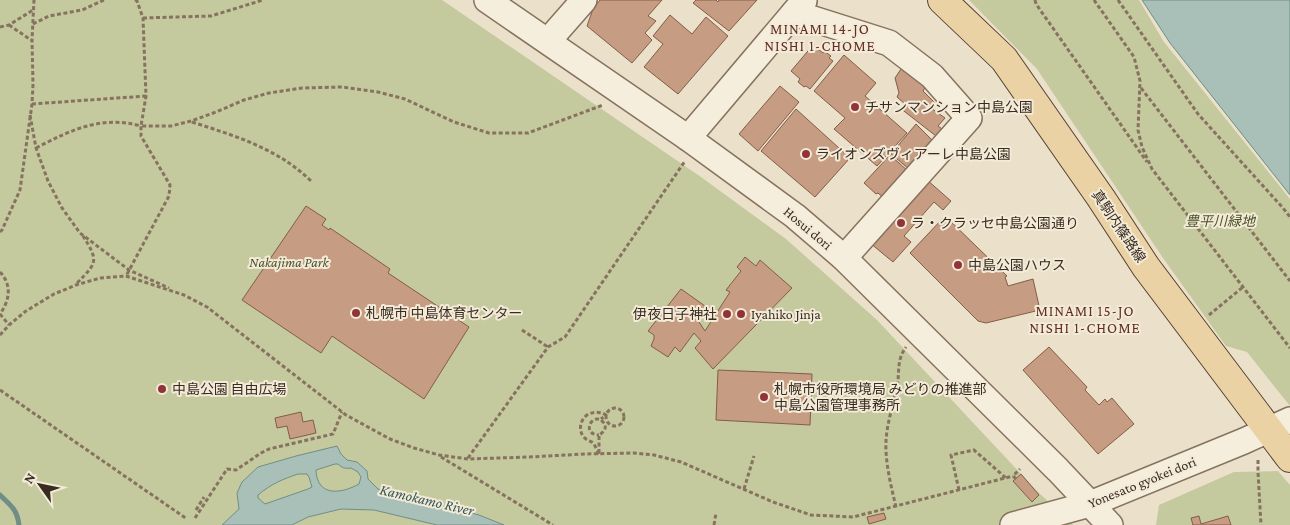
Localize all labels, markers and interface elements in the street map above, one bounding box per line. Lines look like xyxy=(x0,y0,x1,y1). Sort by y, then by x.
district label: MINAMI 14-JO NISHI 1-CHOME xyxy=(764,21,876,54)
place label: チサンマンション中島公園 xyxy=(865,99,1033,115)
marker: チサンマンション中島公園 xyxy=(849,101,861,113)
place label: ライオンズヴィアーレ中島公園 xyxy=(816,146,1011,162)
marker: ライオンズヴィアーレ中島公園 xyxy=(800,148,812,160)
street label: 真駒内篠路線 xyxy=(1089,187,1149,265)
street label: Hosui dori xyxy=(781,203,836,253)
park label: 豊平川緑地 xyxy=(1185,213,1257,229)
place label: ラ・クラッセ中島公園通り xyxy=(911,215,1079,231)
marker: ラ・クラッセ中島公園通り xyxy=(895,217,907,229)
park label: Nakajima Park xyxy=(249,254,330,271)
place label: 中島公園ハウス xyxy=(968,257,1066,273)
marker: 中島公園ハウス xyxy=(952,259,964,271)
district label: MINAMI 15-JO NISHI 1-CHOME xyxy=(1029,303,1141,336)
place label: 札幌市 中島体育センター xyxy=(366,305,523,321)
place label: 伊夜日子神社 xyxy=(633,306,717,322)
place label: Iyahiko Jinja xyxy=(751,306,821,323)
marker: 札幌市 中島体育センター xyxy=(350,307,362,319)
marker: 伊夜日子神社 xyxy=(721,308,733,320)
marker: Iyahiko Jinja xyxy=(735,308,747,320)
place label: 中島公園 自由広場 xyxy=(172,381,287,397)
place label: 札幌市役所環境局 みどりの推進部 中島公園管理事務所 xyxy=(774,381,987,413)
marker: 中島公園 自由広場 xyxy=(156,383,168,395)
marker: 札幌市役所環境局 みどりの推進部 中島公園管理事務所 xyxy=(758,391,770,403)
street label: Yonesato gyokei dori xyxy=(1086,453,1199,511)
north arrow xyxy=(15,460,65,510)
text: N xyxy=(20,469,39,486)
water label: Kamokamo River xyxy=(378,481,476,519)

